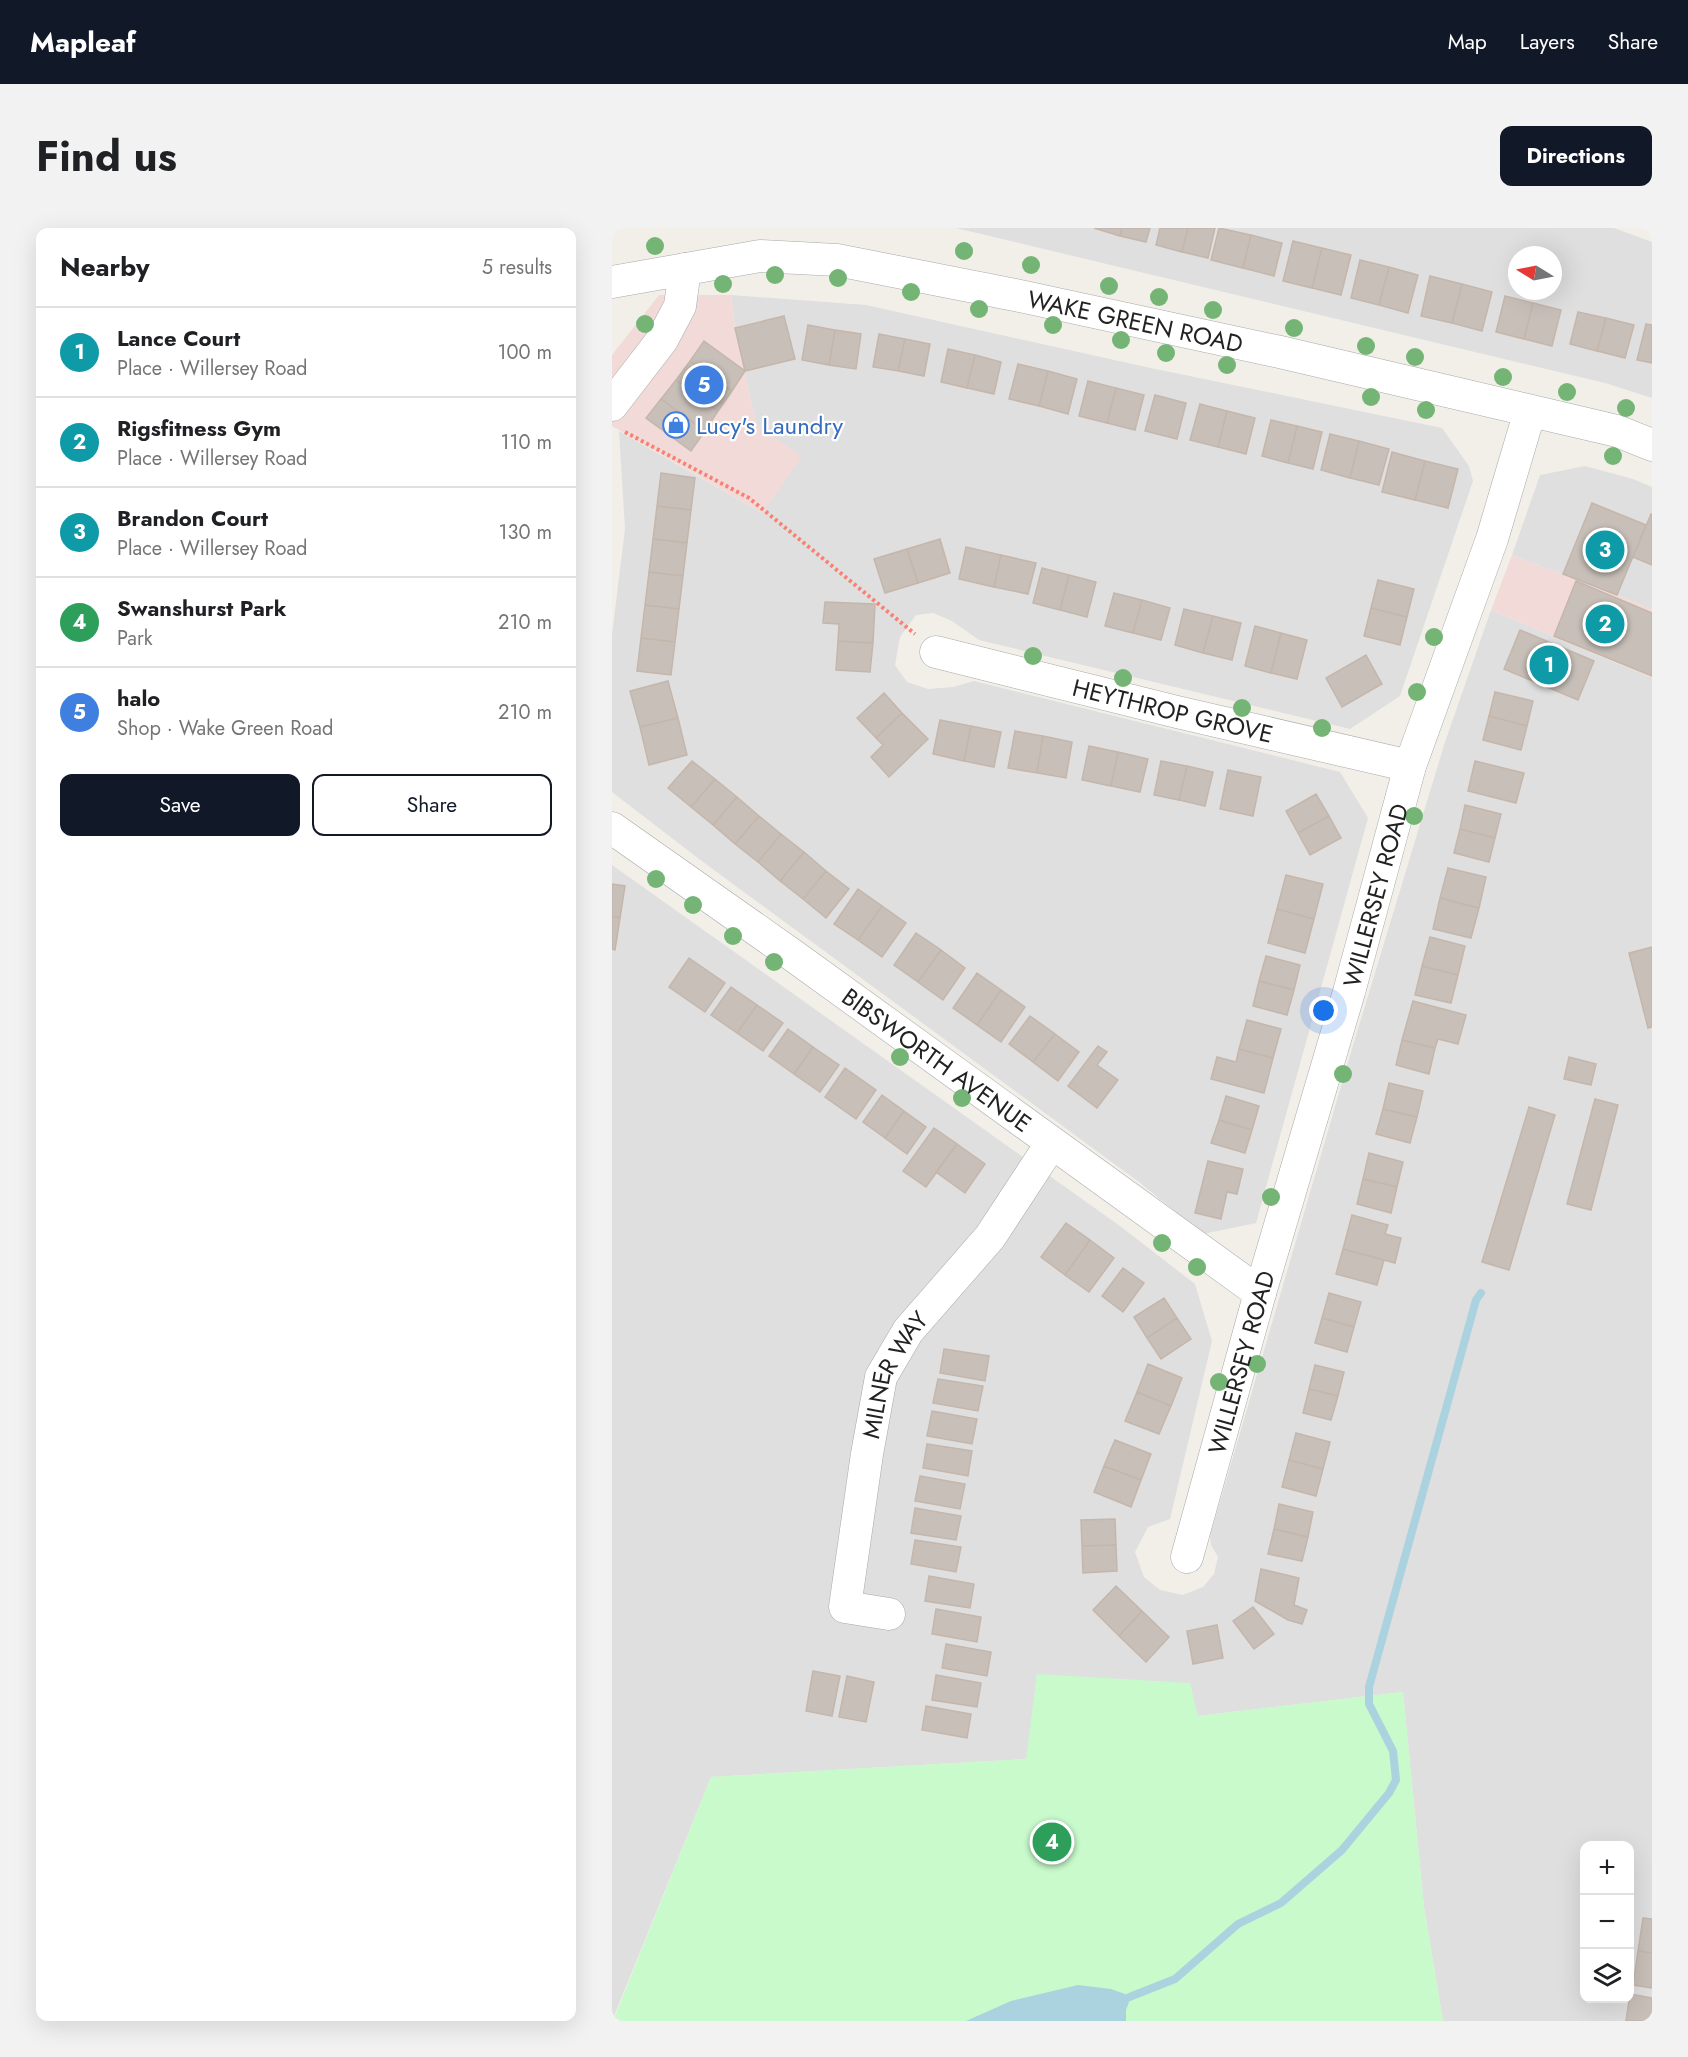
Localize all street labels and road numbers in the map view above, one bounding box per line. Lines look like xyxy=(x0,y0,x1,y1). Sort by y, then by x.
street label: WAKE GREEN ROAD xyxy=(1025,281,1246,361)
street label: HEYTHROP GROVE xyxy=(1069,669,1277,751)
street label: WILLERSEY ROAD xyxy=(1334,800,1417,991)
street label: BIBSWORTH AVENUE xyxy=(835,979,1039,1140)
street label: WILLERSEY ROAD xyxy=(1199,1266,1283,1458)
street label: MILNER WAY xyxy=(853,1302,936,1441)

